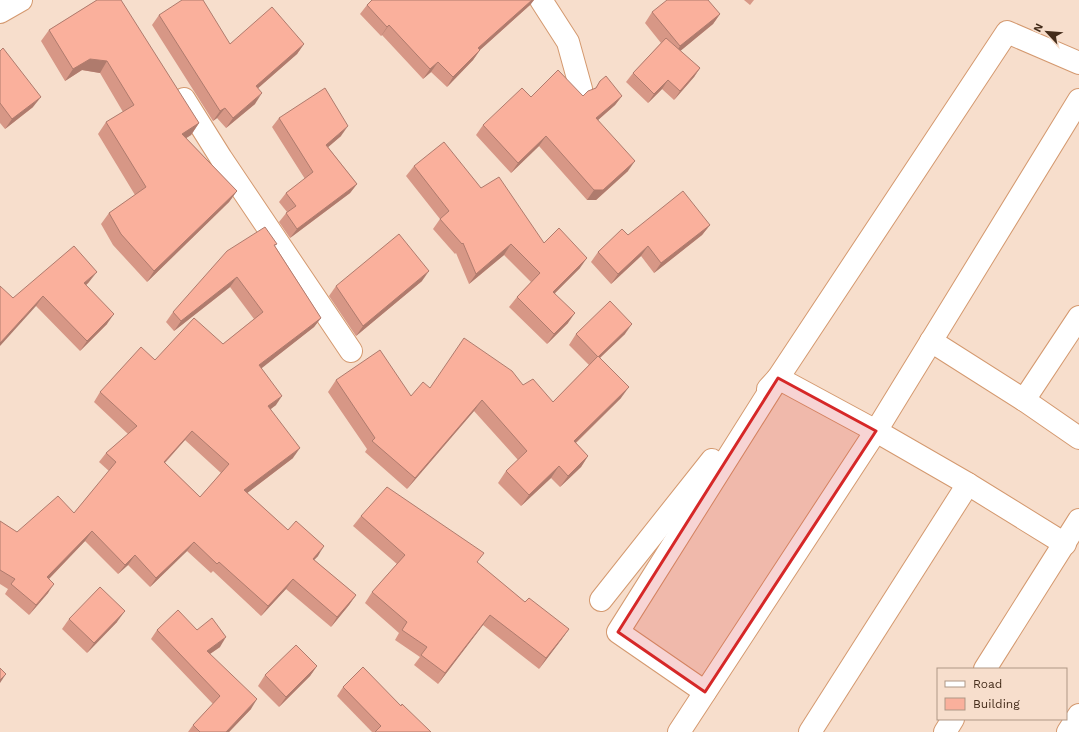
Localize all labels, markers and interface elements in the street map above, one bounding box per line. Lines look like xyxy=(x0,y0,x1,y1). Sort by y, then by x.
north arrow xyxy=(1027,12,1067,52)
text: N xyxy=(1031,21,1046,34)
legend xyxy=(937,668,1067,720)
text: Road xyxy=(973,677,1002,691)
text: Building xyxy=(973,697,1020,711)

